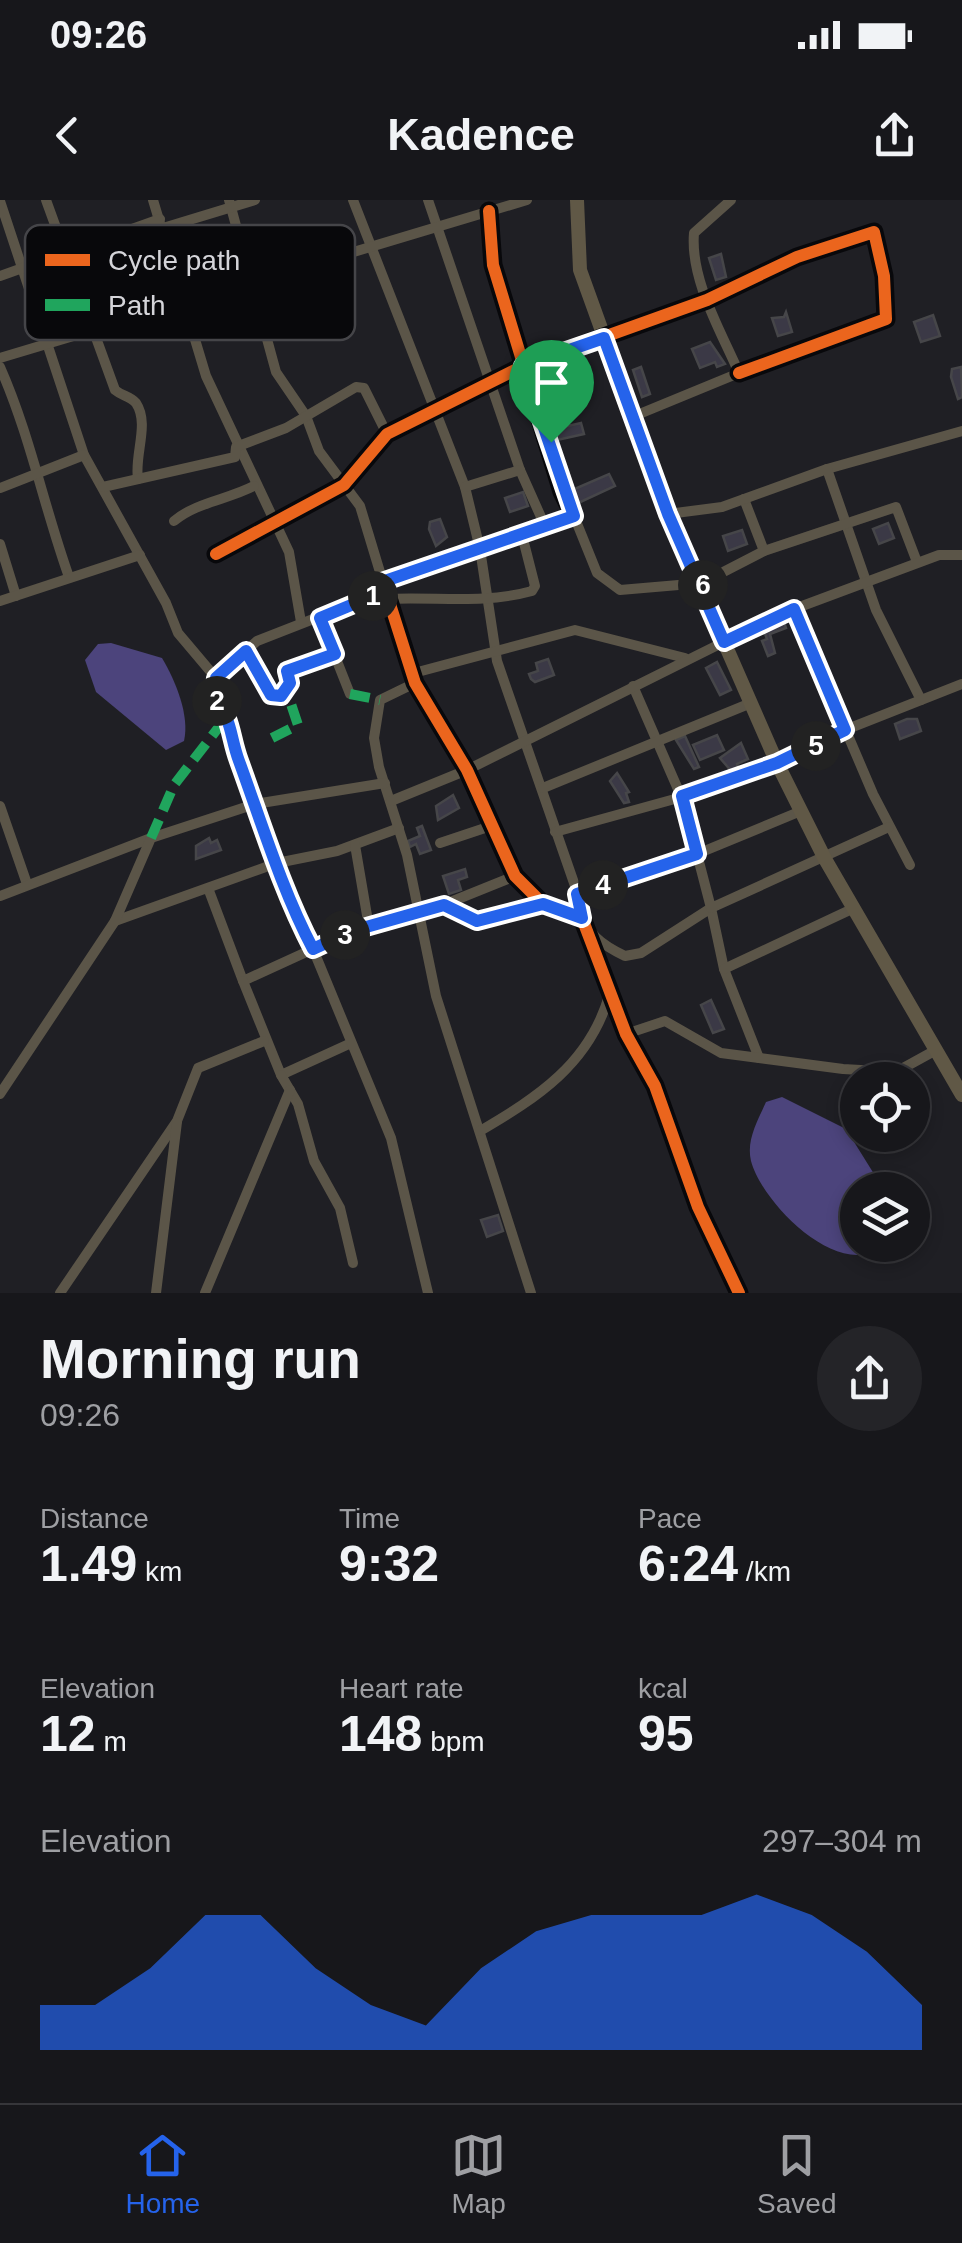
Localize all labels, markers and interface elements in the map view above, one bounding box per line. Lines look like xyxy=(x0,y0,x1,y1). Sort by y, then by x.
text: 09:26 xyxy=(50,14,147,56)
icon: back xyxy=(40,108,95,163)
icon: share xyxy=(867,108,922,163)
text: Kadence xyxy=(387,109,575,160)
legend xyxy=(25,225,355,340)
text: Cycle path xyxy=(108,245,240,276)
text: Path xyxy=(108,290,166,321)
pin xyxy=(509,340,594,443)
icon: arrive xyxy=(524,355,579,410)
pin: 6 xyxy=(678,560,728,610)
text: 6 xyxy=(695,569,711,600)
pin: 1 xyxy=(348,571,398,621)
text: 1 xyxy=(365,580,381,611)
pin: 2 xyxy=(192,676,242,726)
text: 2 xyxy=(209,685,225,716)
pin: 5 xyxy=(791,721,841,771)
text: 5 xyxy=(808,730,824,761)
pin: 4 xyxy=(578,860,628,910)
text: 4 xyxy=(595,869,611,900)
pin: 3 xyxy=(320,910,370,960)
text: 3 xyxy=(337,919,353,950)
map controls xyxy=(840,1062,930,1262)
button: locate xyxy=(840,1062,930,1152)
button: layers xyxy=(840,1172,930,1262)
button: share xyxy=(817,1326,922,1431)
text: Morning run xyxy=(40,1328,361,1390)
text: 09:26 xyxy=(40,1397,120,1433)
text: Distance xyxy=(40,1503,149,1534)
text: Time xyxy=(339,1503,400,1534)
text: Pace xyxy=(638,1503,702,1534)
text: 1.49 xyxy=(40,1536,137,1592)
text: 9:32 xyxy=(339,1536,439,1592)
text: 6:24 xyxy=(638,1536,738,1592)
text: km xyxy=(137,1556,182,1587)
text: /km xyxy=(738,1556,791,1587)
text: Elevation xyxy=(40,1673,155,1704)
text: Heart rate xyxy=(339,1673,464,1704)
text: kcal xyxy=(638,1673,688,1704)
text: 12 xyxy=(40,1706,96,1762)
text: 148 xyxy=(339,1706,422,1762)
text: 95 xyxy=(638,1706,694,1762)
text: m xyxy=(96,1726,127,1757)
text: bpm xyxy=(422,1726,485,1757)
text: Elevation xyxy=(40,1823,172,1859)
text: 297–304 m xyxy=(762,1823,922,1859)
tab: Home xyxy=(125,2128,200,2220)
tab: Map xyxy=(451,2128,506,2220)
tab: Saved xyxy=(757,2128,836,2220)

